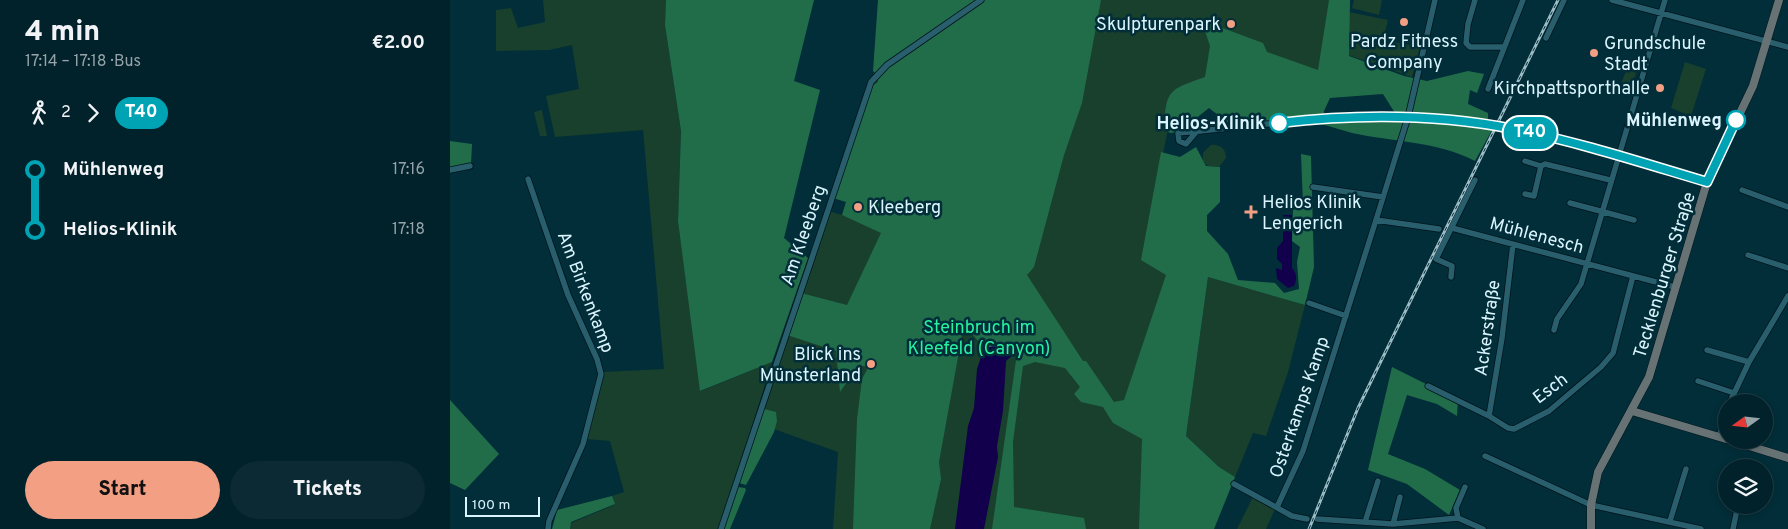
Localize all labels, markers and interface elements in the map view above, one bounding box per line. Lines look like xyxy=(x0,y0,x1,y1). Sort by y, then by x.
place label: Skulpturenpark xyxy=(1096,14,1221,37)
text: 4 min xyxy=(25,15,100,51)
marker: Pardz Fitness Company xyxy=(1398,16,1410,28)
marker: Skulpturenpark xyxy=(1225,18,1237,30)
text: €2.00 xyxy=(372,31,425,55)
place label: Pardz Fitness Company xyxy=(1350,31,1458,75)
place label: Grundschule Stadt xyxy=(1604,33,1706,77)
marker: Grundschule Stadt xyxy=(1588,47,1600,59)
text: 17:14 – 17:18 · Bus xyxy=(25,52,141,72)
place label: Kirchpattsporthalle xyxy=(1493,78,1650,101)
marker: Kirchpattsporthalle xyxy=(1654,82,1666,94)
icon: walk xyxy=(25,99,53,127)
icon: forward xyxy=(79,99,107,127)
text: T40 xyxy=(125,101,158,124)
text: 2 xyxy=(61,103,71,123)
place label: Mühlenweg xyxy=(1626,110,1722,133)
marker: Mühlenweg xyxy=(1726,110,1746,130)
place label: Helios-Klinik xyxy=(1157,113,1265,136)
marker: Helios-Klinik xyxy=(1269,113,1289,133)
line badge: T40 xyxy=(1501,117,1559,149)
text: T40 xyxy=(1514,121,1546,144)
text: Mühlenweg xyxy=(63,158,164,182)
text: 17:16 xyxy=(392,160,425,180)
street label: Am Kleeberg xyxy=(776,182,832,289)
street label: Tecklenburger Straße xyxy=(1629,190,1702,361)
place label: Helios Klinik Lengerich xyxy=(1262,192,1362,236)
place label: Kleeberg xyxy=(868,197,941,220)
marker: Kleeberg xyxy=(852,201,864,213)
marker: Helios Klinik Lengerich xyxy=(1244,205,1258,219)
street label: Mühlenesch xyxy=(1487,213,1586,260)
text: Helios-Klinik xyxy=(63,218,178,242)
text: 17:18 xyxy=(392,220,425,240)
street label: Am Birkenkamp xyxy=(551,228,618,357)
street label: Ackerstraße xyxy=(1470,279,1507,378)
park label: Steinbruch im Kleefeld (Canyon) xyxy=(907,317,1051,361)
street label: Osterkamps Kamp xyxy=(1265,334,1335,481)
place label: Blick ins Münsterland xyxy=(760,344,861,388)
marker: Blick ins Münsterland xyxy=(865,358,877,370)
street label: Esch xyxy=(1529,369,1573,410)
north arrow xyxy=(1718,394,1772,449)
map controls xyxy=(1718,394,1773,514)
button: layers xyxy=(1718,459,1773,514)
button: Start xyxy=(25,461,220,519)
button: Tickets xyxy=(230,461,425,519)
scale bar xyxy=(465,494,540,517)
text: 100 m xyxy=(472,497,510,514)

